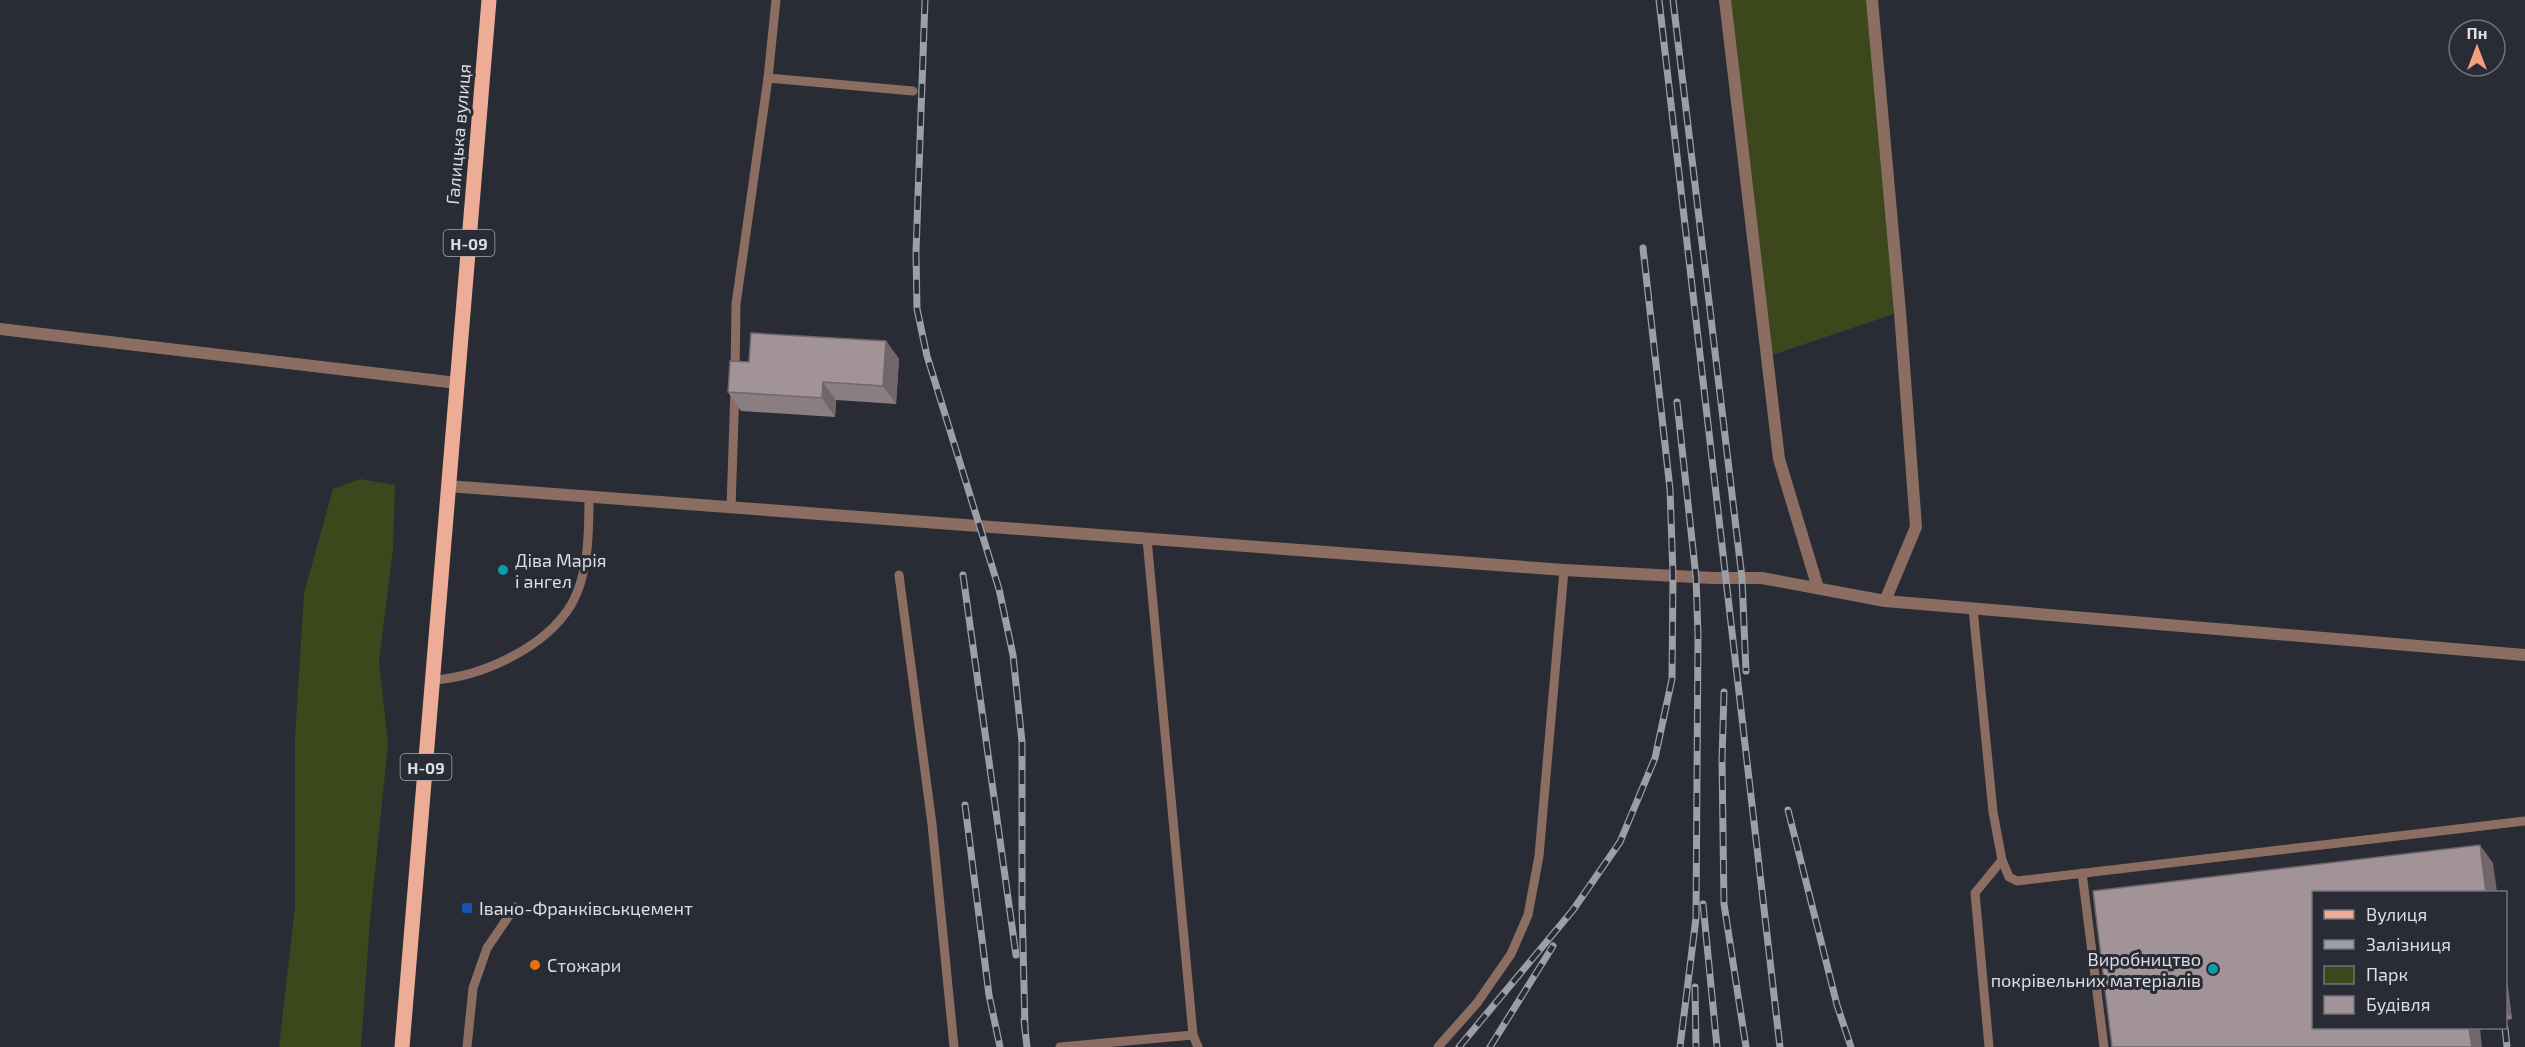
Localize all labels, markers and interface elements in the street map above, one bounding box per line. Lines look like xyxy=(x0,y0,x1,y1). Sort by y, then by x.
north arrow xyxy=(2447,18,2507,78)
text: Пн xyxy=(2467,23,2487,42)
street label: Галицька вулиця xyxy=(441,63,475,205)
road number: Н-09 xyxy=(444,230,494,256)
place label: Діва Марія і ангел xyxy=(515,549,606,592)
marker: Діва Марія і ангел xyxy=(496,563,510,577)
road number: Н-09 xyxy=(400,754,452,780)
legend xyxy=(2312,891,2507,1029)
place label: Івано-Франківськцемент xyxy=(479,897,693,919)
marker: Івано-Франківськцемент xyxy=(460,901,474,915)
text: Вулиця xyxy=(2366,903,2427,925)
text: Залізниця xyxy=(2366,933,2451,955)
place label: Виробництво покрівельних матеріалів xyxy=(1991,948,2201,991)
place label: Стожари xyxy=(547,954,621,976)
marker: Стожари xyxy=(528,958,542,972)
marker: Виробництво покрівельних матеріалів xyxy=(2206,962,2220,976)
text: Парк xyxy=(2366,963,2408,985)
text: Будівля xyxy=(2366,993,2430,1015)

